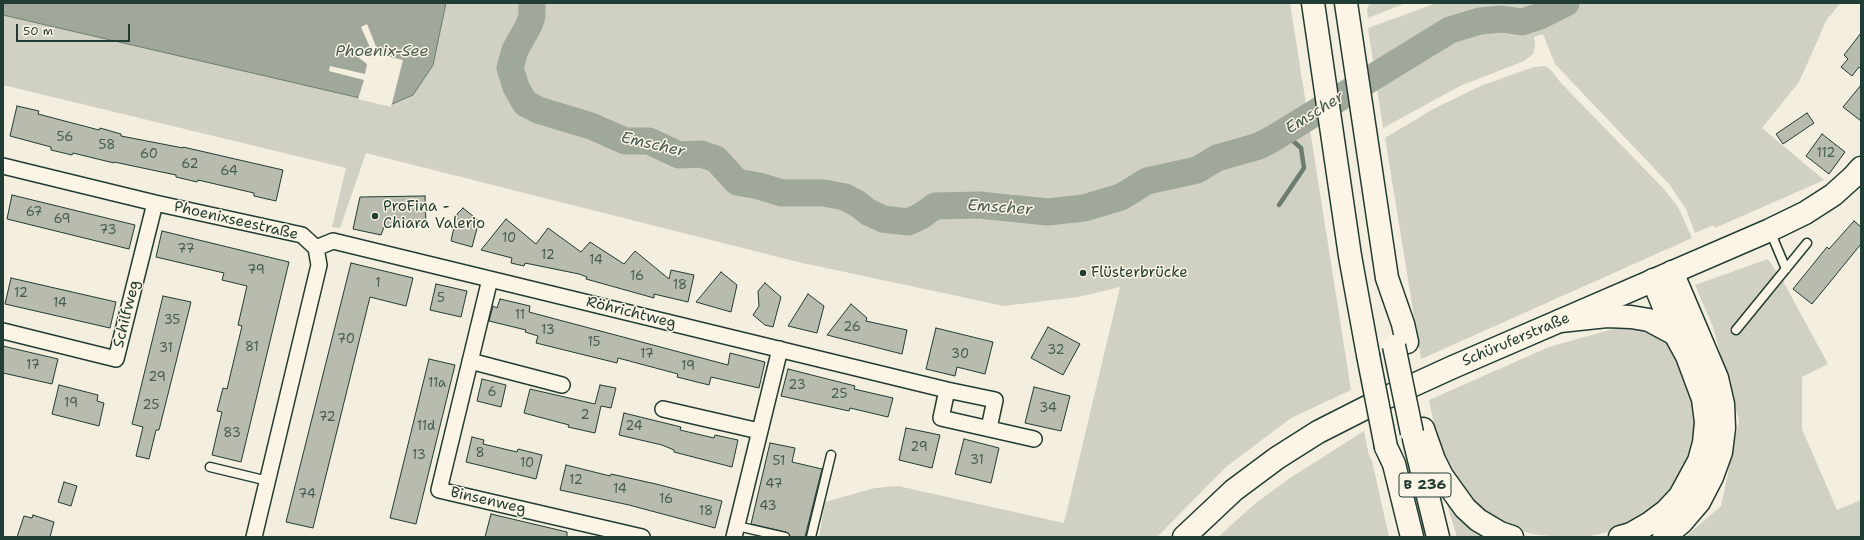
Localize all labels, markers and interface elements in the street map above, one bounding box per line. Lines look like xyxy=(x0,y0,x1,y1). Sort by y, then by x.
scale bar xyxy=(18,16,132,42)
text: 50 m xyxy=(23,23,53,39)
water label: Phoenix-See xyxy=(336,42,428,62)
water label: Emscher xyxy=(1282,87,1348,139)
water label: Emscher xyxy=(619,128,687,162)
house number: 56 xyxy=(57,130,73,146)
house number: 58 xyxy=(99,138,115,154)
house number: 112 xyxy=(1817,146,1835,162)
house number: 60 xyxy=(140,147,158,163)
house number: 62 xyxy=(181,157,199,173)
house number: 64 xyxy=(220,164,238,180)
water label: Emscher xyxy=(967,196,1033,220)
street label: Phoenixseestraße xyxy=(172,198,300,244)
place label: ProFina - Chiara Valerio xyxy=(383,198,485,233)
house number: 67 xyxy=(26,205,42,221)
marker: ProFina - Chiara Valerio xyxy=(370,211,380,221)
house number: 69 xyxy=(53,212,71,228)
house number: 73 xyxy=(99,223,117,239)
house number: 10 xyxy=(502,231,516,247)
house number: 77 xyxy=(177,242,195,258)
house number: 12 xyxy=(541,248,555,264)
house number: 14 xyxy=(589,253,603,269)
house number: 79 xyxy=(247,263,265,279)
place label: Flüsterbrücke xyxy=(1091,264,1188,282)
marker: Flüsterbrücke xyxy=(1078,268,1088,278)
house number: 16 xyxy=(630,269,644,285)
house number: 1 xyxy=(375,276,381,292)
street label: Schilfweg xyxy=(110,278,144,350)
house number: 18 xyxy=(673,278,687,294)
house number: 12 xyxy=(14,286,28,302)
house number: 5 xyxy=(437,291,445,307)
street label: Röhrichtweg xyxy=(584,293,678,333)
house number: 14 xyxy=(53,296,67,312)
house number: 11 xyxy=(515,308,525,324)
street label: Schüruferstraße xyxy=(1459,309,1573,371)
house number: 35 xyxy=(164,313,180,329)
house number: 26 xyxy=(843,320,861,336)
house number: 13 xyxy=(541,323,555,339)
house number: 70 xyxy=(337,332,355,348)
house number: 15 xyxy=(587,335,601,351)
house number: 81 xyxy=(245,340,259,356)
house number: 31 xyxy=(159,341,173,357)
house number: 32 xyxy=(1047,343,1065,359)
house number: 17 xyxy=(640,347,654,363)
house number: 30 xyxy=(951,347,969,363)
house number: 17 xyxy=(26,358,40,374)
house number: 19 xyxy=(681,359,695,375)
house number: 29 xyxy=(148,370,166,386)
house number: 11a xyxy=(428,376,446,392)
house number: 23 xyxy=(788,378,806,394)
house number: 6 xyxy=(487,385,497,401)
house number: 25 xyxy=(831,387,847,403)
house number: 19 xyxy=(64,396,78,412)
house number: 25 xyxy=(143,398,159,414)
house number: 34 xyxy=(1039,401,1057,417)
house number: 2 xyxy=(580,408,590,424)
house number: 72 xyxy=(318,410,336,426)
house number: 11d xyxy=(417,419,435,435)
house number: 24 xyxy=(625,419,643,435)
house number: 83 xyxy=(223,426,241,442)
house number: 29 xyxy=(910,440,928,456)
house number: 8 xyxy=(475,446,485,462)
house number: 13 xyxy=(412,448,426,464)
house number: 31 xyxy=(970,453,984,469)
house number: 51 xyxy=(773,454,785,470)
house number: 10 xyxy=(520,456,534,472)
house number: 12 xyxy=(569,473,583,489)
road number: B 236 xyxy=(1399,473,1451,497)
house number: 47 xyxy=(765,477,783,493)
house number: 14 xyxy=(613,482,627,498)
street label: Binsenweg xyxy=(448,484,528,518)
house number: 74 xyxy=(298,487,316,503)
house number: 16 xyxy=(659,492,673,508)
house number: 43 xyxy=(759,499,777,515)
house number: 18 xyxy=(699,504,713,520)

